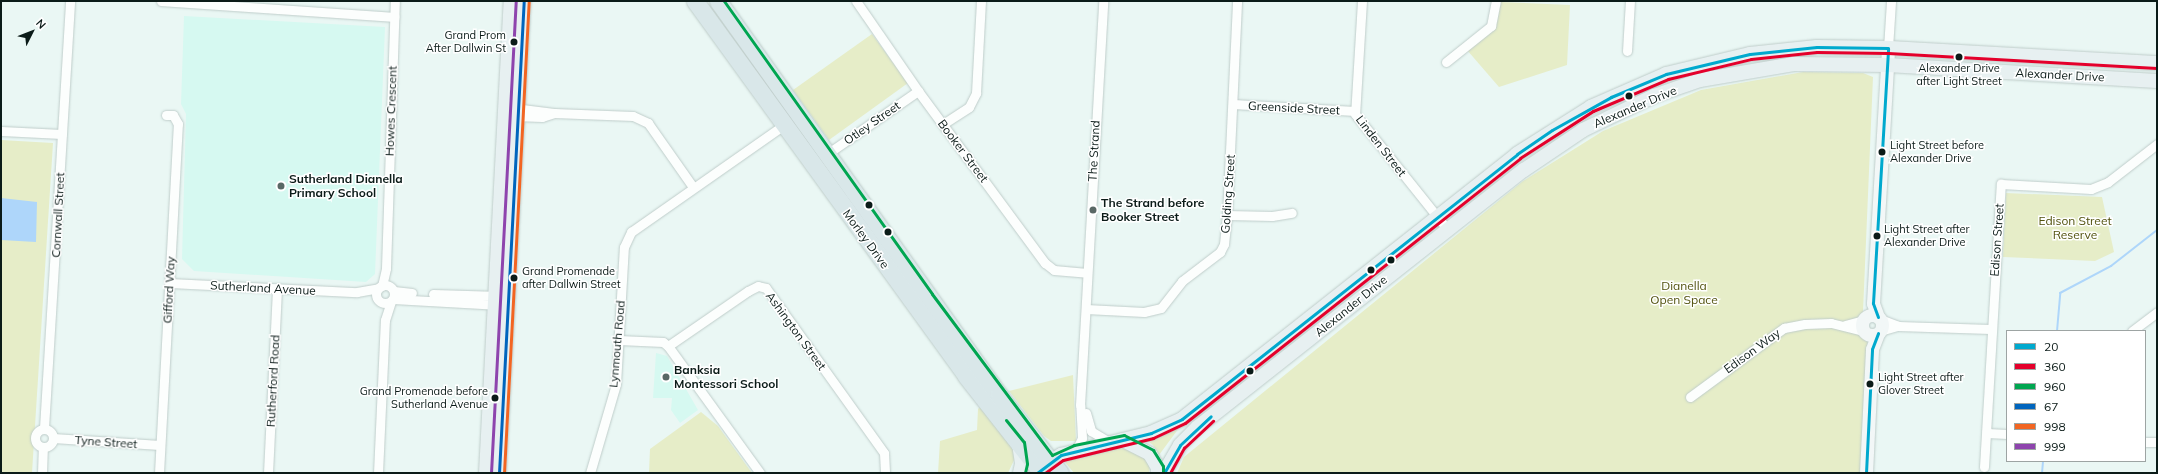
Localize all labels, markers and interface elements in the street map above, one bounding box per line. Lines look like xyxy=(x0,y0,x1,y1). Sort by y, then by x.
north arrow xyxy=(12,12,52,52)
text: N xyxy=(33,16,49,32)
place label: Grand Prom After Dallwin St xyxy=(426,29,506,55)
marker: Grand Prom After Dallwin St xyxy=(509,37,519,47)
marker: Alexander Drive after Light Street xyxy=(1954,52,1964,62)
place label: Alexander Drive after Light Street xyxy=(1916,62,2002,88)
street label: Alexander Drive xyxy=(2015,65,2105,85)
street label: Howes Crescent xyxy=(382,66,400,156)
street label: Alexander Drive xyxy=(1591,83,1679,131)
unlabelled marker xyxy=(1624,91,1634,101)
street label: Otley Street xyxy=(841,98,903,148)
street label: Greenside Street xyxy=(1248,98,1340,118)
street label: Linden Street xyxy=(1353,113,1409,179)
street label: Booker Street xyxy=(935,117,991,185)
street label: The Strand xyxy=(1085,120,1103,182)
place label: Light Street before Alexander Drive xyxy=(1890,139,1984,165)
marker: Light Street before Alexander Drive xyxy=(1877,147,1887,157)
street label: Golding Street xyxy=(1218,154,1238,234)
street label: Cornwall Street xyxy=(49,172,67,258)
place label: Sutherland Dianella Primary School xyxy=(289,172,403,200)
marker: Sutherland Dianella Primary School xyxy=(276,181,286,191)
place label: The Strand before Booker Street xyxy=(1101,196,1204,224)
unlabelled marker xyxy=(864,200,874,210)
street label: Edison Street xyxy=(1987,203,2007,277)
marker: The Strand before Booker Street xyxy=(1088,205,1098,215)
street label: Morley Drive xyxy=(840,207,892,271)
park label: Edison Street Reserve xyxy=(2038,214,2112,242)
place label: Light Street after Alexander Drive xyxy=(1884,223,1970,249)
unlabelled marker xyxy=(883,227,893,237)
marker: Light Street after Alexander Drive xyxy=(1872,231,1882,241)
unlabelled marker xyxy=(1386,255,1396,265)
street label: Gifford Way xyxy=(160,256,178,324)
place label: Grand Promenade after Dallwin Street xyxy=(522,265,621,291)
unlabelled marker xyxy=(1366,265,1376,275)
street label: Alexander Drive xyxy=(1312,272,1390,340)
marker: Grand Promenade after Dallwin Street xyxy=(509,273,519,283)
street label: Sutherland Avenue xyxy=(210,278,316,298)
park label: Dianella Open Space xyxy=(1650,279,1718,307)
street label: Ashington Street xyxy=(763,289,829,373)
street label: Lynmouth Road xyxy=(606,300,628,388)
street label: Edison Way xyxy=(1721,326,1783,376)
legend xyxy=(2006,330,2146,462)
street label: Rutherford Road xyxy=(263,334,283,428)
text: 20 xyxy=(2044,339,2058,354)
text: 360 xyxy=(2044,359,2066,374)
place label: Banksia Montessori School xyxy=(674,363,778,391)
unlabelled marker xyxy=(1245,366,1255,376)
place label: Light Street after Glover Street xyxy=(1878,371,1964,397)
marker: Banksia Montessori School xyxy=(661,372,671,382)
marker: Light Street after Glover Street xyxy=(1865,379,1875,389)
text: 960 xyxy=(2044,379,2066,394)
place label: Grand Promenade before Sutherland Avenue xyxy=(360,385,488,411)
marker: Grand Promenade before Sutherland Avenue xyxy=(490,393,500,403)
text: 67 xyxy=(2044,399,2058,414)
text: 998 xyxy=(2044,419,2066,434)
street label: Tyne Street xyxy=(74,433,138,451)
text: 999 xyxy=(2044,439,2066,454)

